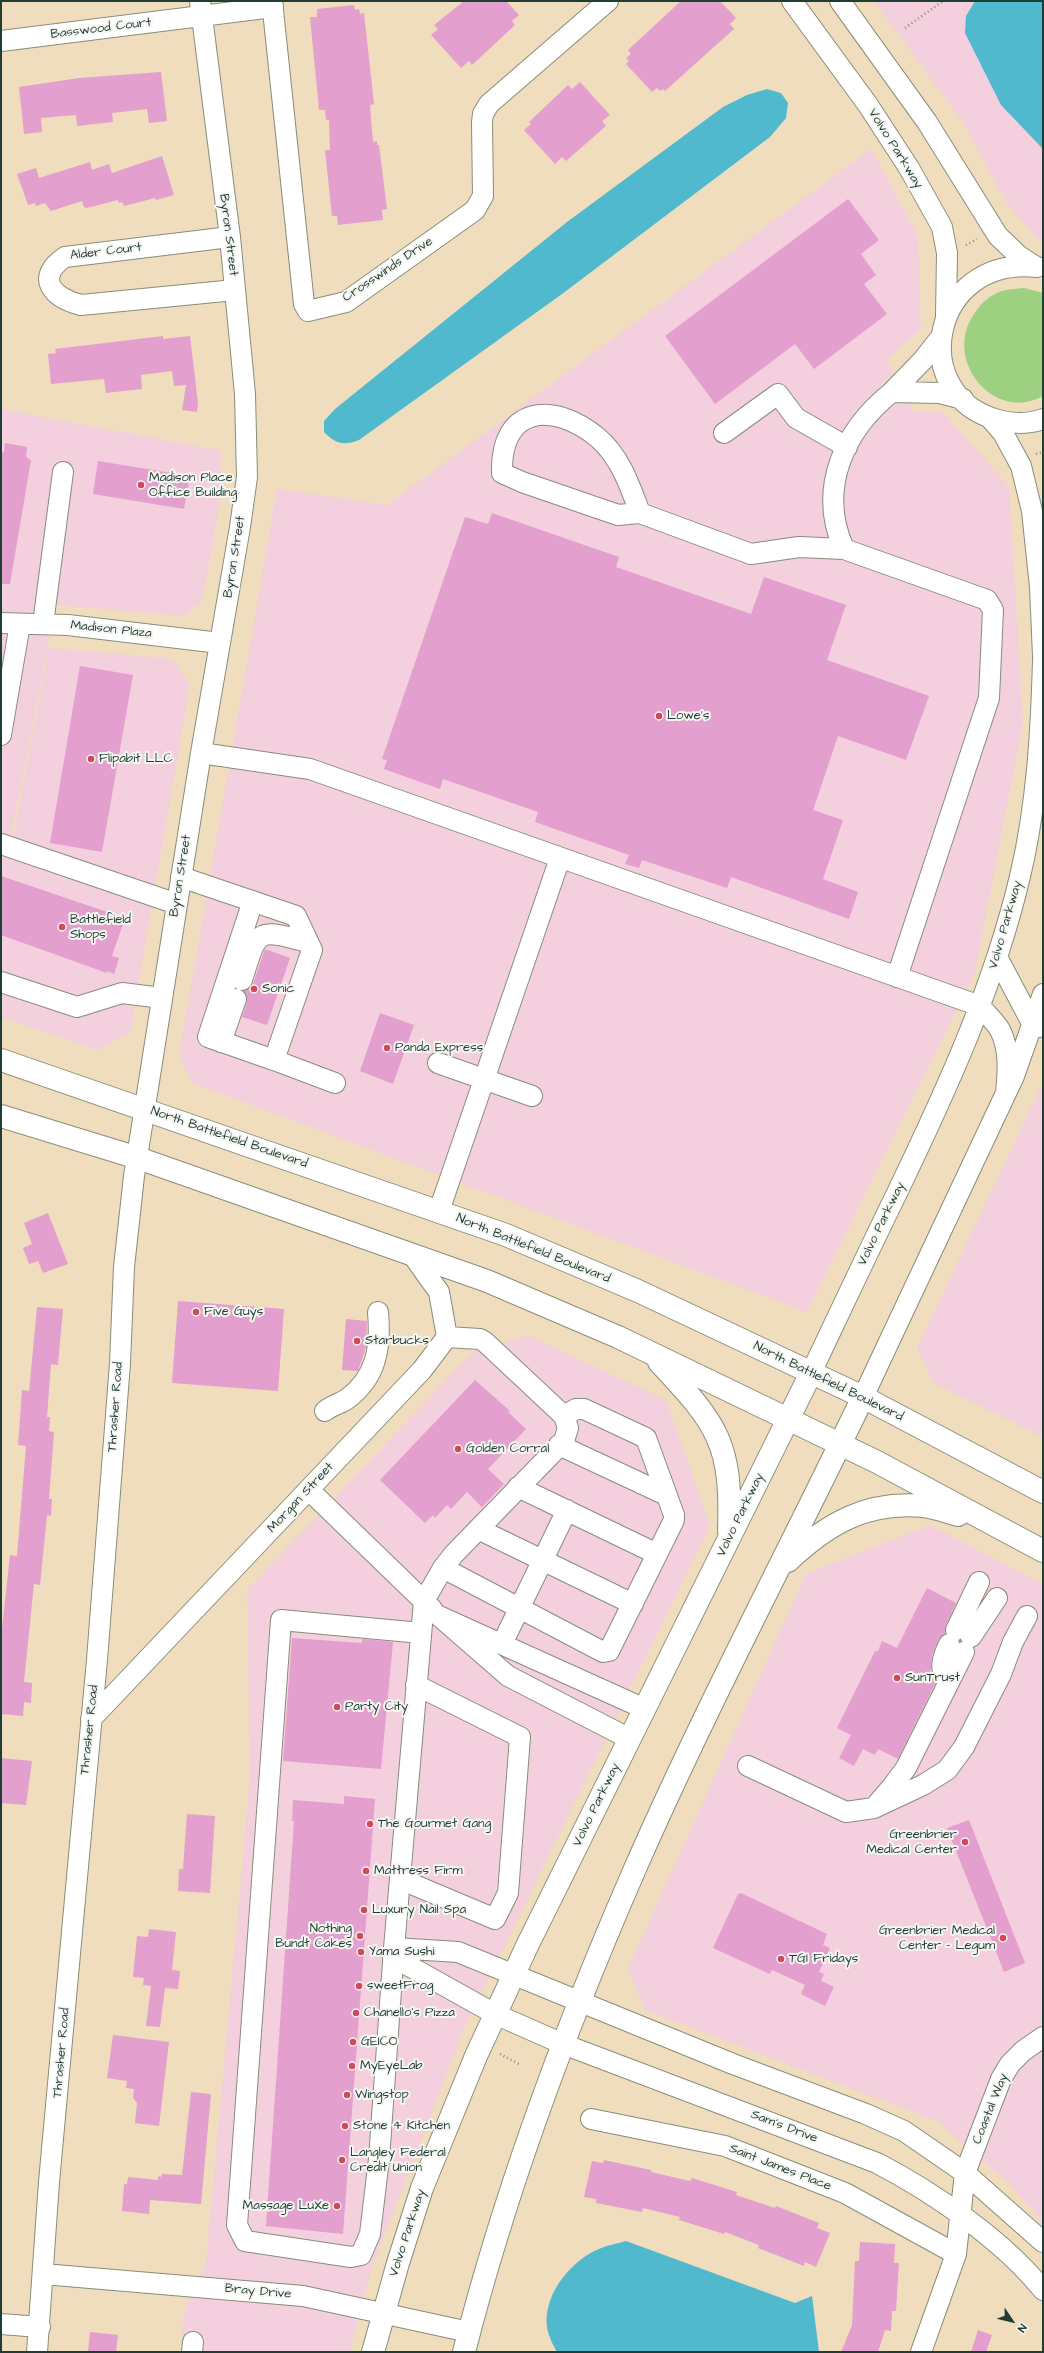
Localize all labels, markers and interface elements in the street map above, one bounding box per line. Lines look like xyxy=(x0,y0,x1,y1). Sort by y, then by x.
street label: Basswood Court xyxy=(50,15,152,43)
street label: Volvo Parkway xyxy=(864,106,926,192)
street label: Byron Street xyxy=(215,193,241,277)
street label: Crosswinds Drive xyxy=(340,234,436,306)
street label: Alder Court xyxy=(69,240,143,264)
place label: Madison Place Office Building xyxy=(149,470,237,501)
marker: Madison Place Office Building xyxy=(136,480,146,490)
street label: Byron Street xyxy=(221,515,249,599)
street label: Madison Plaza xyxy=(70,618,152,642)
place label: Lowe's xyxy=(667,708,709,724)
marker: Lowe's xyxy=(654,711,664,721)
place label: Flipabit LLC xyxy=(99,751,173,767)
marker: Flipabit LLC xyxy=(86,754,96,764)
street label: Byron Street xyxy=(167,834,195,918)
street label: Volvo Parkway xyxy=(986,879,1026,971)
place label: Battlefield Shops xyxy=(70,912,131,943)
marker: Battlefield Shops xyxy=(57,922,67,932)
place label: Sonic xyxy=(262,981,294,997)
marker: Sonic xyxy=(249,984,259,994)
place label: Panda Express xyxy=(395,1040,483,1056)
marker: Panda Express xyxy=(382,1043,392,1053)
street label: North Battlefield Boulevard xyxy=(148,1104,310,1172)
street label: Volvo Parkway xyxy=(855,1180,909,1268)
street label: North Battlefield Boulevard xyxy=(454,1211,612,1287)
place label: Five Guys xyxy=(204,1304,263,1320)
marker: Five Guys xyxy=(191,1307,201,1317)
place label: Starbucks xyxy=(365,1333,429,1349)
marker: Starbucks xyxy=(352,1336,362,1346)
street label: North Battlefield Boulevard xyxy=(750,1339,906,1425)
street label: Thrasher Road xyxy=(105,1361,127,1453)
place label: Golden Corral xyxy=(466,1441,549,1457)
marker: Golden Corral xyxy=(453,1444,463,1454)
street label: Morgan Street xyxy=(264,1460,338,1536)
street label: Volvo Parkway xyxy=(714,1471,768,1559)
place label: SunTrust xyxy=(905,1670,960,1686)
marker: SunTrust xyxy=(892,1673,902,1683)
street label: Thrasher Road xyxy=(78,1684,102,1776)
place label: Party City xyxy=(345,1699,408,1715)
marker: Party City xyxy=(332,1702,342,1712)
street label: Volvo Parkway xyxy=(570,1761,624,1849)
place label: The Gourmet Gang xyxy=(378,1816,491,1832)
marker: The Gourmet Gang xyxy=(365,1819,375,1829)
place label: Greenbrier Medical Center xyxy=(866,1827,957,1858)
marker: Greenbrier Medical Center xyxy=(960,1837,970,1847)
place label: Mattress Firm xyxy=(374,1863,463,1879)
marker: Mattress Firm xyxy=(361,1866,371,1876)
place label: Luxury Nail Spa xyxy=(372,1902,466,1918)
marker: Luxury Nail Spa xyxy=(359,1905,369,1915)
place label: Nothing Bundt Cakes xyxy=(275,1921,352,1952)
place label: Greenbrier Medical Center - Legum xyxy=(879,1923,995,1954)
marker: Nothing Bundt Cakes xyxy=(355,1931,365,1941)
marker: Greenbrier Medical Center - Legum xyxy=(998,1933,1008,1943)
place label: Yama Sushi xyxy=(369,1944,434,1960)
marker: Yama Sushi xyxy=(356,1947,366,1957)
place label: TGI Fridays xyxy=(789,1951,858,1967)
marker: TGI Fridays xyxy=(776,1954,786,1964)
place label: sweetFrog xyxy=(367,1978,434,1994)
marker: sweetFrog xyxy=(354,1981,364,1991)
place label: Chanello's Pizza xyxy=(364,2005,455,2021)
street label: Thrasher Road xyxy=(50,2007,74,2099)
marker: Chanello's Pizza xyxy=(351,2008,361,2018)
place label: GEICO xyxy=(361,2034,398,2050)
marker: GEICO xyxy=(348,2037,358,2047)
place label: MyEyeLab xyxy=(360,2058,423,2074)
marker: MyEyeLab xyxy=(347,2061,357,2071)
street label: Coastal Way xyxy=(970,2071,1012,2147)
place label: Wingstop xyxy=(355,2087,409,2103)
marker: Wingstop xyxy=(342,2090,352,2100)
street label: Sam's Drive xyxy=(748,2107,820,2147)
place label: Stone 4 Kitchen xyxy=(353,2118,450,2134)
marker: Stone 4 Kitchen xyxy=(340,2121,350,2131)
street label: Saint James Place xyxy=(727,2141,833,2195)
place label: Langley Federal Credit Union xyxy=(350,2145,446,2176)
marker: Langley Federal Credit Union xyxy=(337,2155,347,2165)
street label: Volvo Parkway xyxy=(387,2187,429,2279)
place label: Massage LuXe xyxy=(243,2198,329,2214)
marker: Massage LuXe xyxy=(332,2201,342,2211)
street label: Bray Drive xyxy=(224,2281,292,2303)
north arrow xyxy=(992,2301,1032,2341)
text: N xyxy=(1014,2321,1030,2335)

